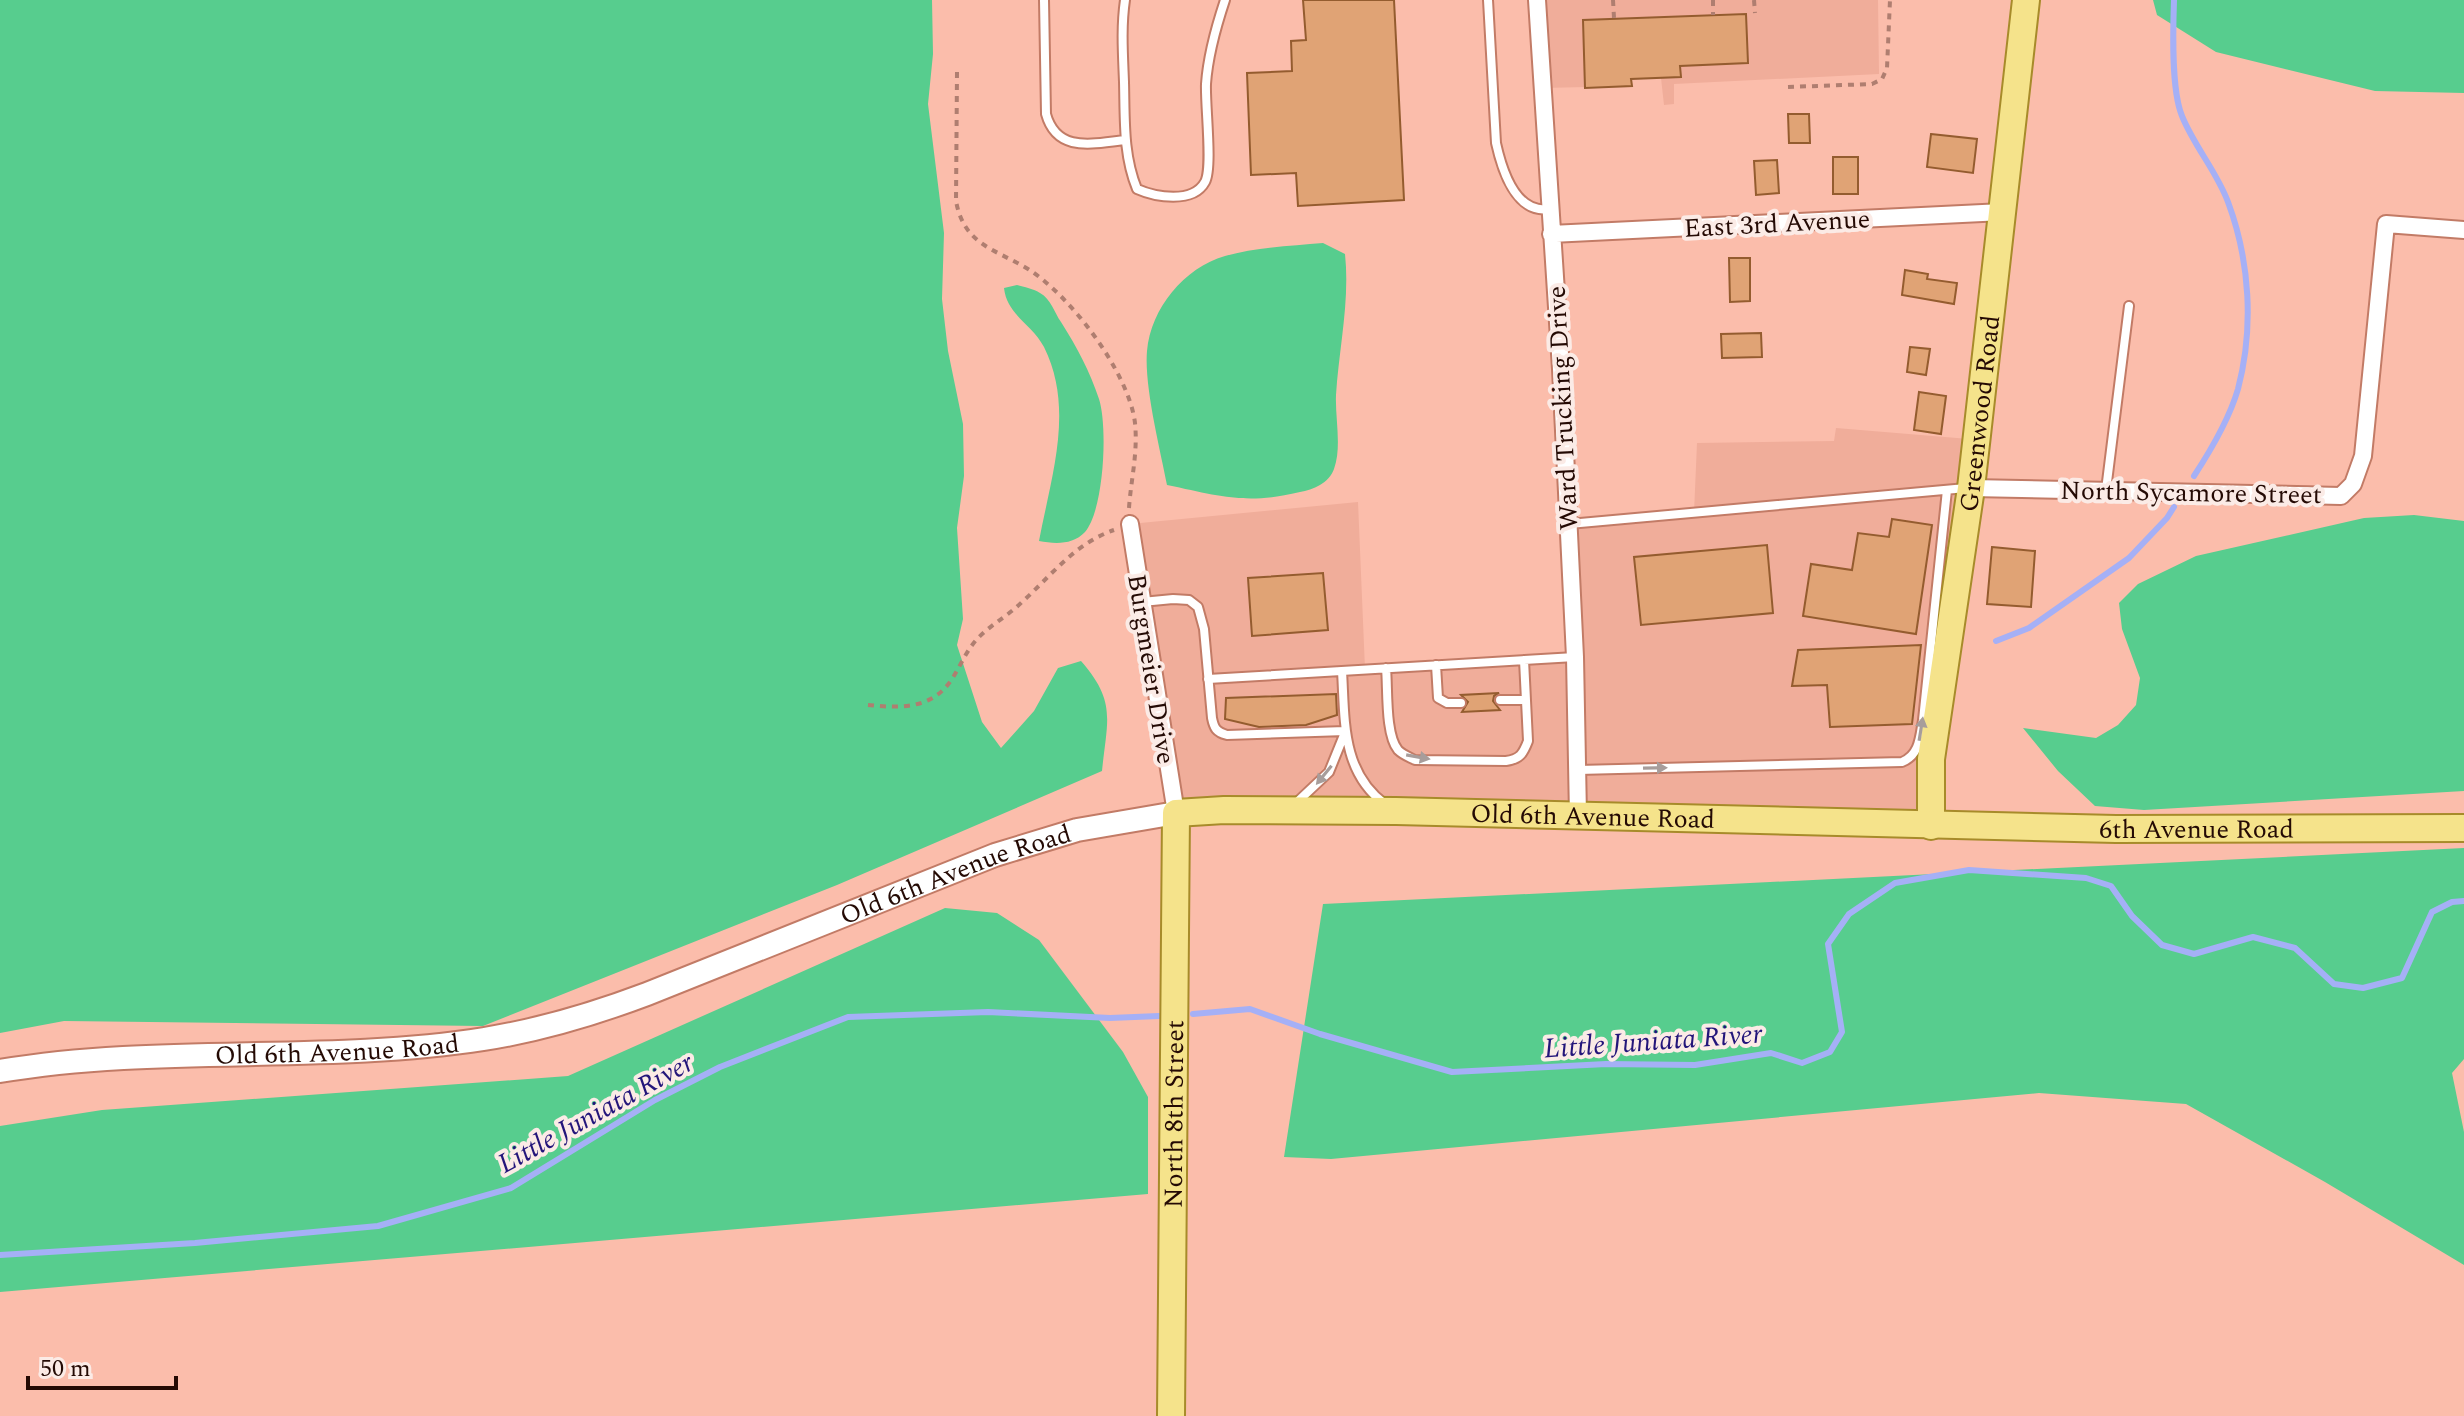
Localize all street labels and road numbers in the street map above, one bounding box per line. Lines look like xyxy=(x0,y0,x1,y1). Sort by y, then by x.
street label: East 3rd Avenue xyxy=(1683,199,1871,249)
street label: Ward Trucking Drive xyxy=(1537,285,1589,531)
street label: Greenwood Road xyxy=(1949,313,2011,515)
street label: North Sycamore Street xyxy=(2060,471,2322,515)
street label: Burgmeier Drive xyxy=(1116,571,1186,767)
street label: Old 6th Avenue Road xyxy=(1470,794,1716,840)
street label: 6th Avenue Road xyxy=(2099,809,2294,850)
street label: Old 6th Avenue Road xyxy=(834,814,1076,936)
street label: North 8th Street xyxy=(1154,1020,1195,1208)
street label: Old 6th Avenue Road xyxy=(215,1024,462,1076)

